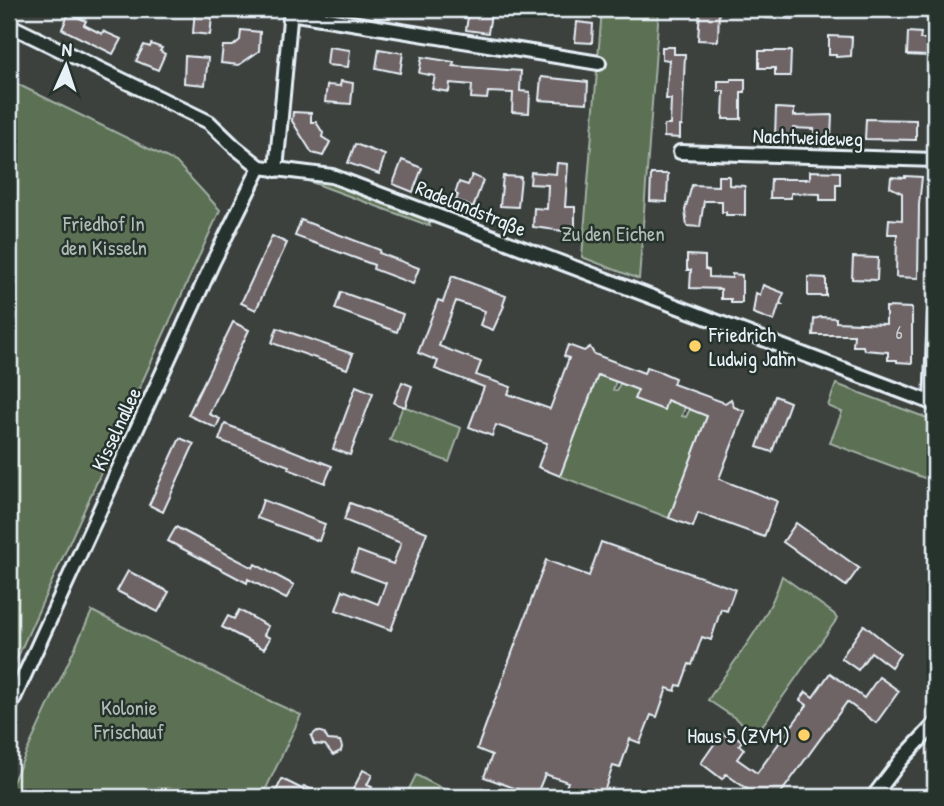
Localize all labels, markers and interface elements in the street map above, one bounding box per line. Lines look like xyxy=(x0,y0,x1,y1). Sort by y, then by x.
north arrow xyxy=(32,32,102,102)
text: N xyxy=(61,36,73,62)
street label: Nachtweideweg xyxy=(752,121,864,153)
street label: Radelandstraße xyxy=(411,173,531,243)
park label: Friedhof In den Kisseln xyxy=(61,209,147,262)
park label: Zu den Eichen xyxy=(561,219,665,248)
place label: Friedrich Ludwig Jahn xyxy=(708,320,796,373)
house number: 6 xyxy=(895,320,903,345)
marker: Friedrich Ludwig Jahn xyxy=(687,338,703,354)
street label: Kisselnallee xyxy=(84,382,148,476)
park label: Kolonie Frischauf xyxy=(93,693,164,746)
place label: Haus 5 (ZVM) xyxy=(687,721,790,750)
marker: Haus 5 (ZVM) xyxy=(796,727,812,743)

